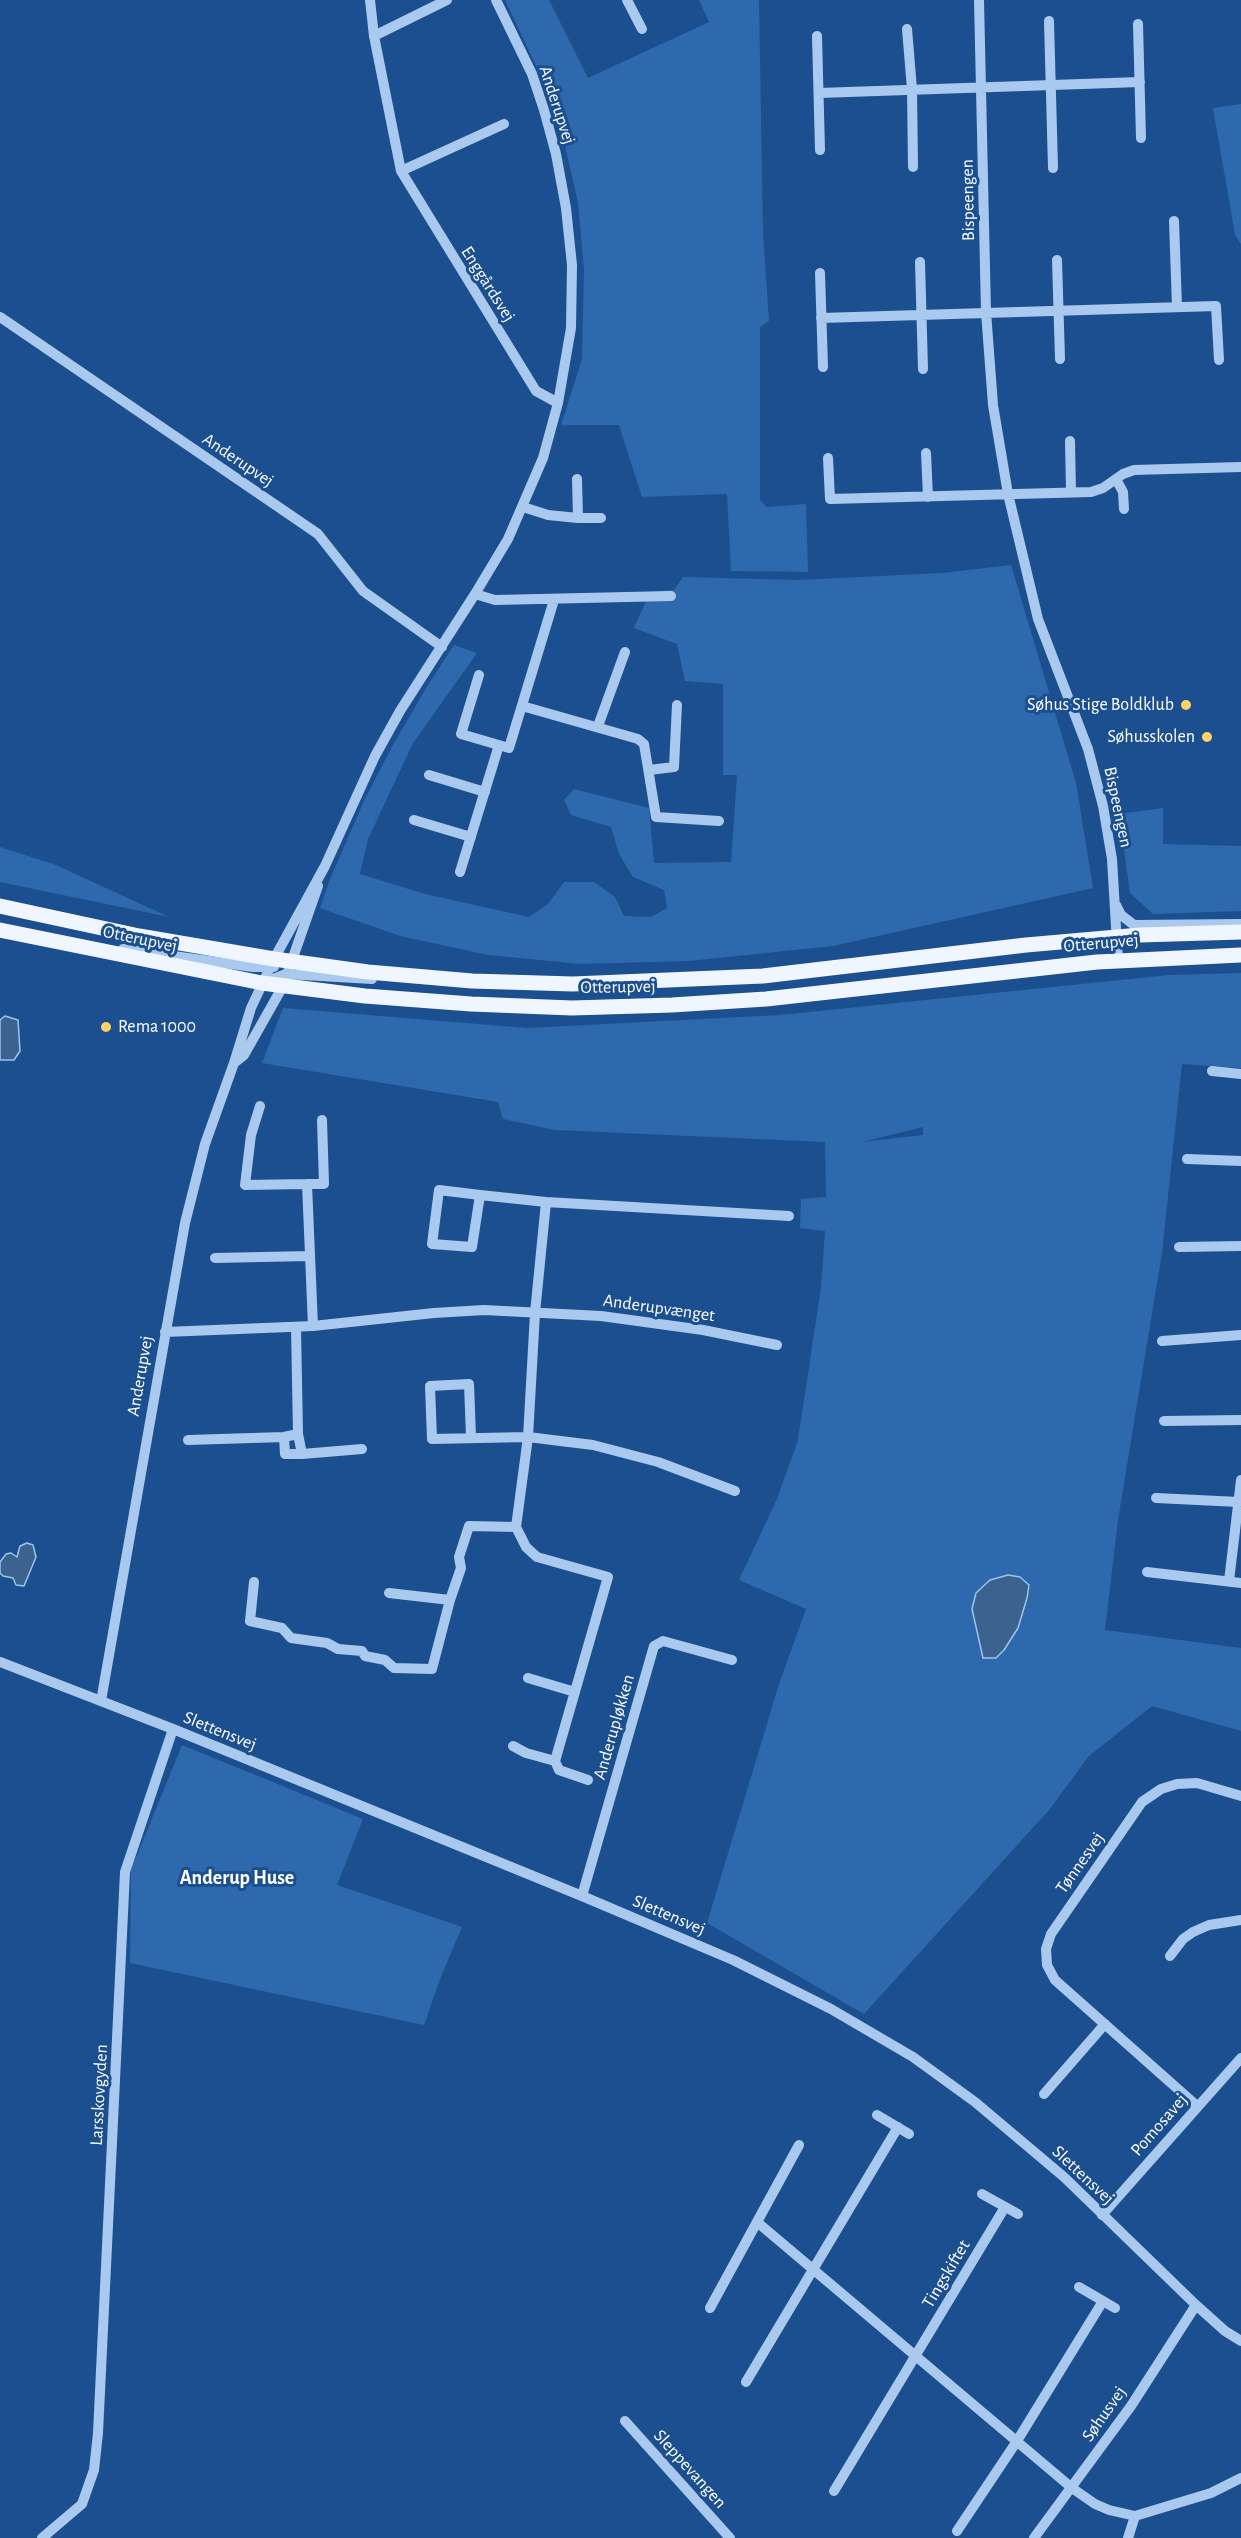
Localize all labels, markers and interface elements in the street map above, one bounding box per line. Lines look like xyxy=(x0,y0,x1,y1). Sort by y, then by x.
street label: Anderupvej xyxy=(534,63,580,147)
street label: Bispeengen xyxy=(956,159,980,241)
street label: Enggårdsvej xyxy=(456,242,520,326)
street label: Anderupvej xyxy=(198,428,278,492)
place label: Søhus Stige Boldklub xyxy=(1027,694,1174,716)
marker: Søhus Stige Boldklub xyxy=(1179,698,1193,712)
place label: Søhusskolen xyxy=(1107,726,1195,748)
marker: Søhusskolen xyxy=(1200,730,1214,744)
street label: Bispeengen xyxy=(1099,765,1137,849)
street label: Otterupvej xyxy=(101,921,179,957)
street label: Otterupvej xyxy=(1063,929,1139,957)
street label: Otterupvej xyxy=(580,976,656,998)
place label: Rema 1000 xyxy=(118,1016,196,1038)
marker: Rema 1000 xyxy=(99,1020,113,1034)
street label: Anderupvænget xyxy=(602,1289,716,1327)
street label: Anderupvej xyxy=(122,1334,158,1418)
street label: Anderupløkken xyxy=(589,1672,639,1782)
street label: Slettensvej xyxy=(180,1707,260,1755)
street label: Tønnesvej xyxy=(1051,1828,1109,1898)
district label: Anderup Huse xyxy=(180,1866,294,1890)
street label: Slettensvej xyxy=(629,1890,709,1940)
street label: Larsskovgyden xyxy=(86,2044,112,2146)
street label: Pomosavej xyxy=(1126,2089,1192,2161)
street label: Slettensvej xyxy=(1047,2141,1119,2209)
street label: Tingskiftet xyxy=(917,2236,975,2312)
street label: Søhusvej xyxy=(1077,2382,1131,2446)
street label: Sleppevangen xyxy=(649,2425,731,2513)

